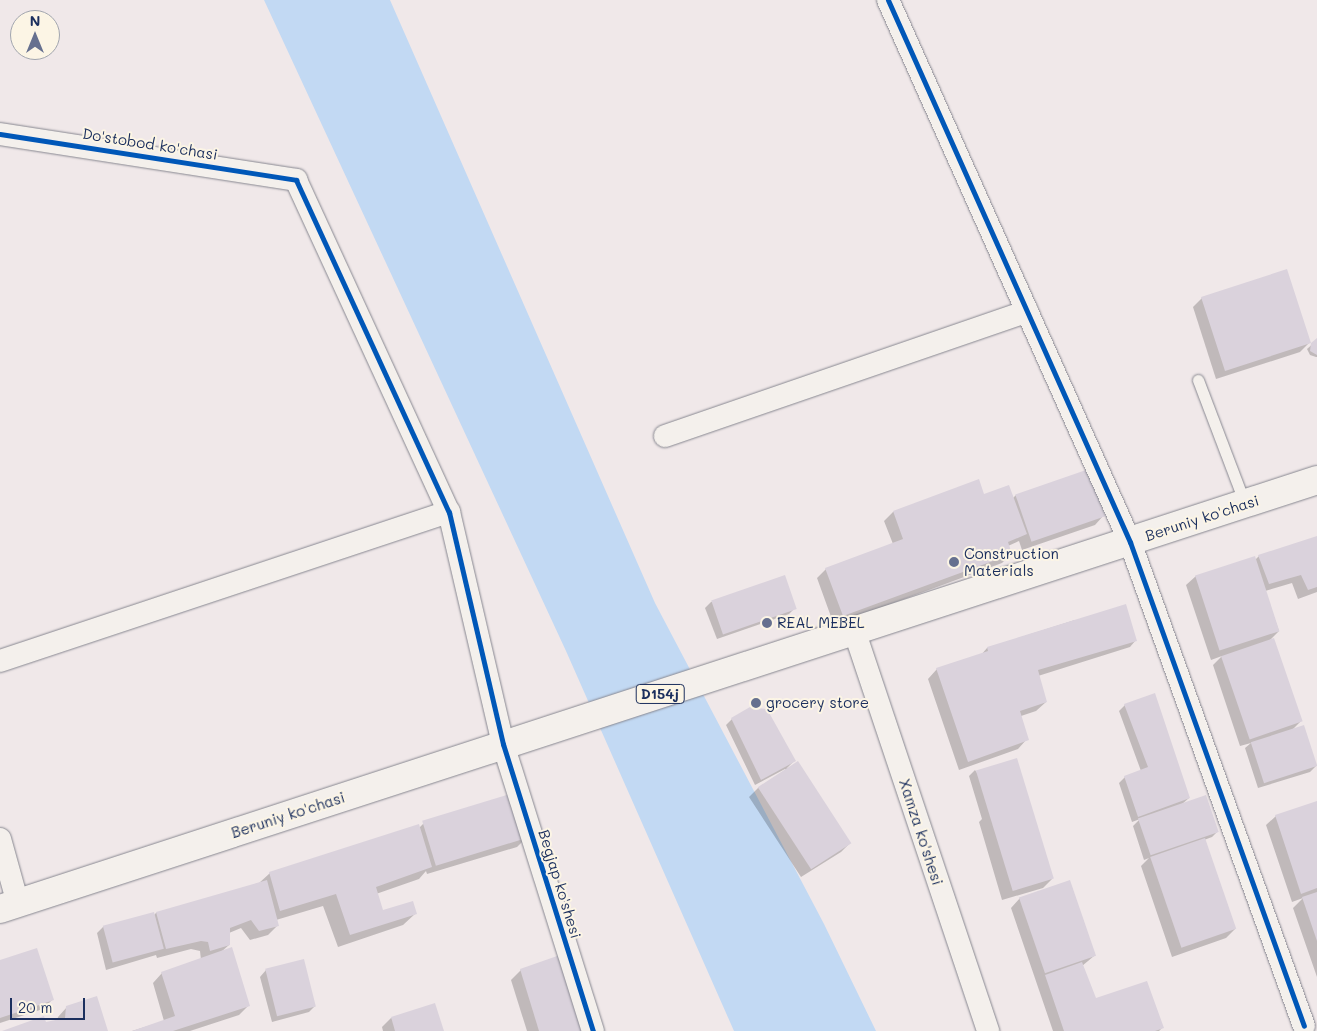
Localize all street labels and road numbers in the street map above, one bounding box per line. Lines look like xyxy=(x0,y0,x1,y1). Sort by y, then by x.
street label: Do'stobod ko'chasi xyxy=(81,124,219,164)
street label: Beruniy ko'chasi xyxy=(1143,491,1261,545)
road number: D154j xyxy=(635,682,685,706)
street label: Xamza ko'shesi xyxy=(895,777,947,887)
street label: Beruniy ko'chasi xyxy=(229,788,347,842)
street label: Begjap ko'shesi xyxy=(535,827,585,941)

